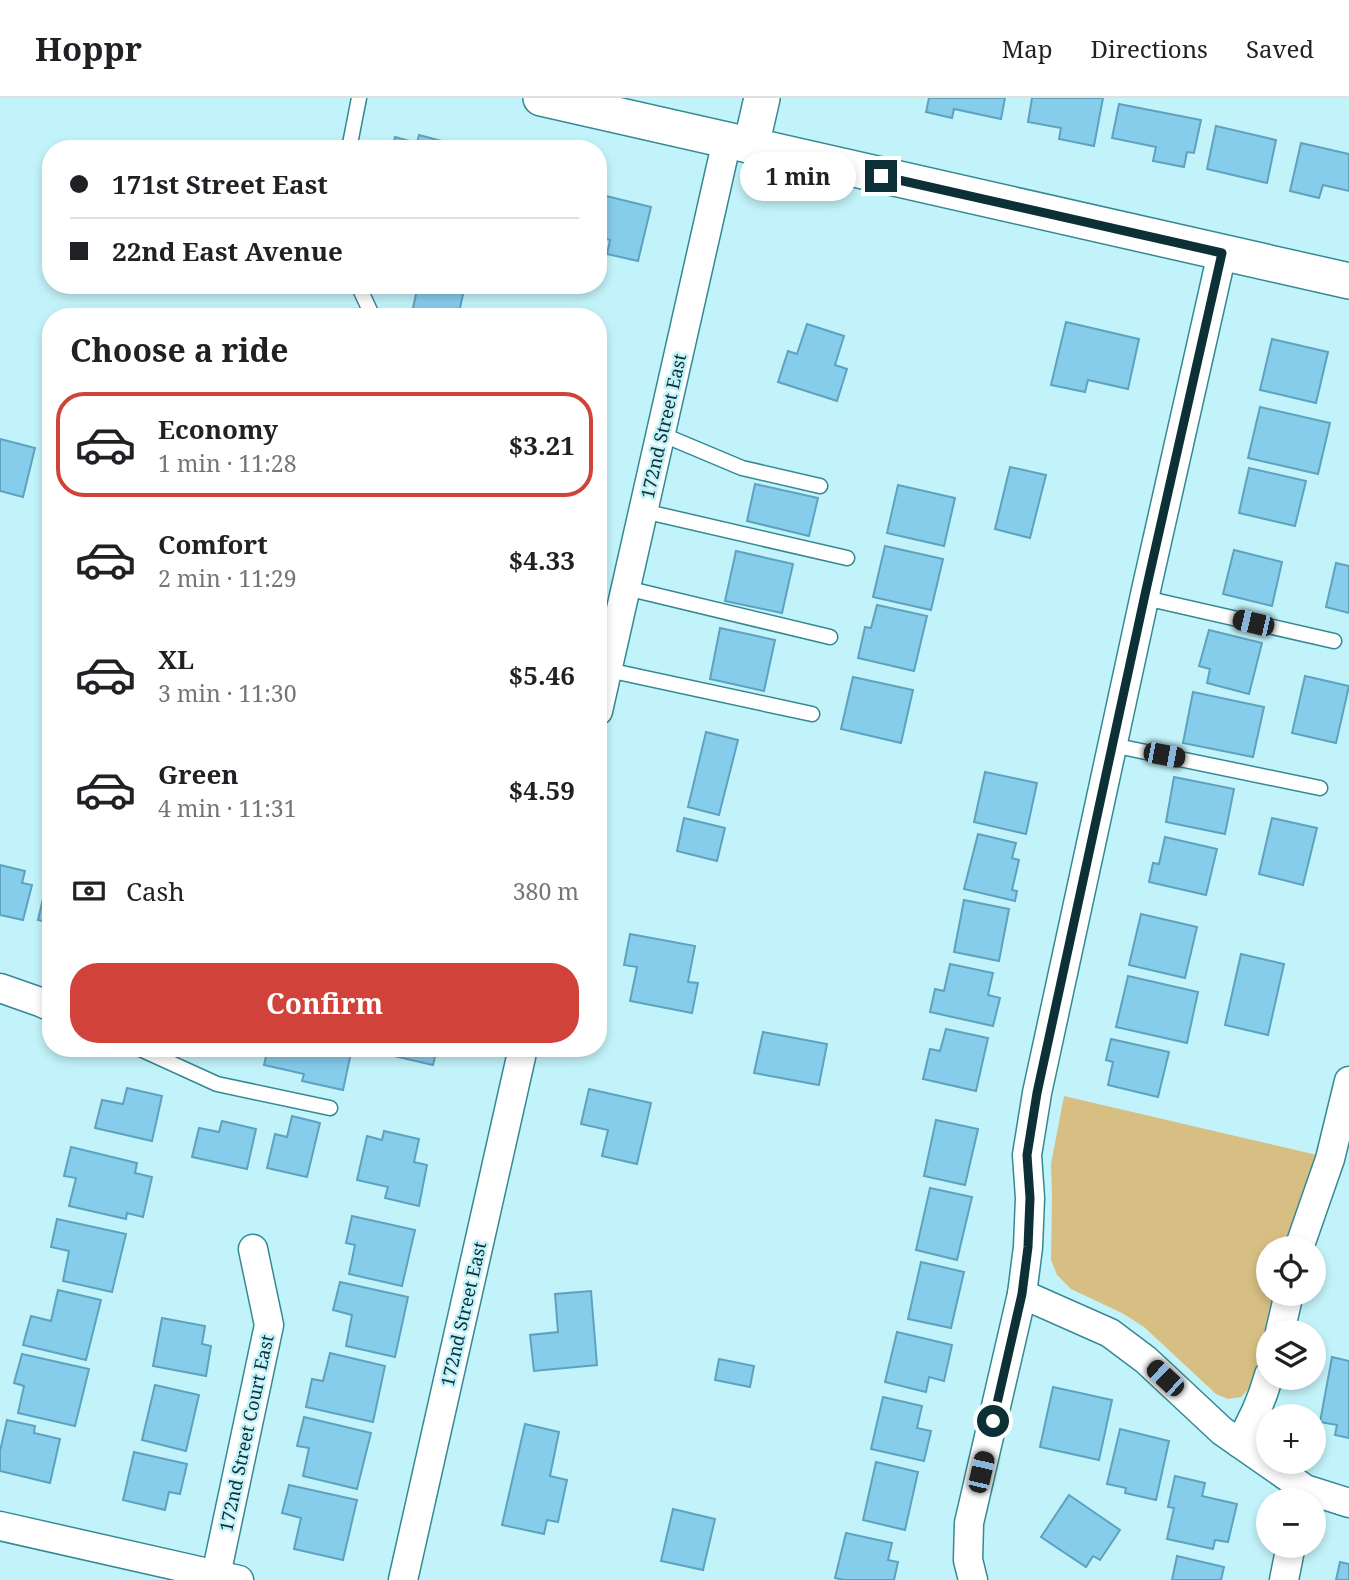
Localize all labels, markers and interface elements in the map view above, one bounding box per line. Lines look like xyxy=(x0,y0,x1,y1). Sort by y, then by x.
text: Hoppr xyxy=(35,26,142,71)
text: Map xyxy=(1002,32,1053,65)
text: Directions xyxy=(1091,32,1208,65)
text: Saved xyxy=(1246,32,1314,65)
callout: 1 min xyxy=(741,152,856,200)
text: 1 min xyxy=(765,160,831,192)
route end xyxy=(865,160,897,192)
text: 171st Street East xyxy=(112,166,328,202)
text: 22nd East Avenue xyxy=(112,233,343,269)
text: Choose a ride xyxy=(70,328,289,371)
street label: 172nd Street East xyxy=(635,351,691,501)
text: Economy xyxy=(158,411,278,447)
icon: car xyxy=(74,413,137,476)
text: $3.21 xyxy=(509,427,575,463)
text: 1 min · 11:28 xyxy=(158,447,296,479)
text: Comfort xyxy=(158,526,268,562)
icon: car xyxy=(74,528,137,591)
text: $4.33 xyxy=(509,542,575,578)
text: 2 min · 11:29 xyxy=(158,562,296,594)
car xyxy=(1231,608,1276,638)
text: XL xyxy=(158,641,194,677)
icon: car xyxy=(74,643,137,706)
text: $5.46 xyxy=(509,657,575,693)
text: 3 min · 11:30 xyxy=(158,677,296,709)
car xyxy=(1142,741,1187,769)
text: Green xyxy=(158,756,239,792)
icon: car xyxy=(74,758,137,821)
text: $4.59 xyxy=(509,772,575,808)
text: 4 min · 11:31 xyxy=(158,792,296,824)
icon: cash xyxy=(70,872,108,910)
text: Cash xyxy=(126,873,185,909)
text: 380 m xyxy=(513,875,579,907)
button: Confirm xyxy=(70,963,579,1043)
map controls xyxy=(1256,1236,1326,1558)
button: locate xyxy=(1256,1236,1326,1306)
street label: 172nd Street East xyxy=(435,1239,491,1389)
button: layers xyxy=(1256,1320,1326,1390)
street label: 172nd Street Court East xyxy=(213,1332,279,1534)
car xyxy=(1143,1356,1188,1400)
button: + xyxy=(1256,1404,1326,1474)
route start xyxy=(977,1405,1009,1437)
car xyxy=(967,1449,996,1495)
button: − xyxy=(1256,1488,1326,1558)

